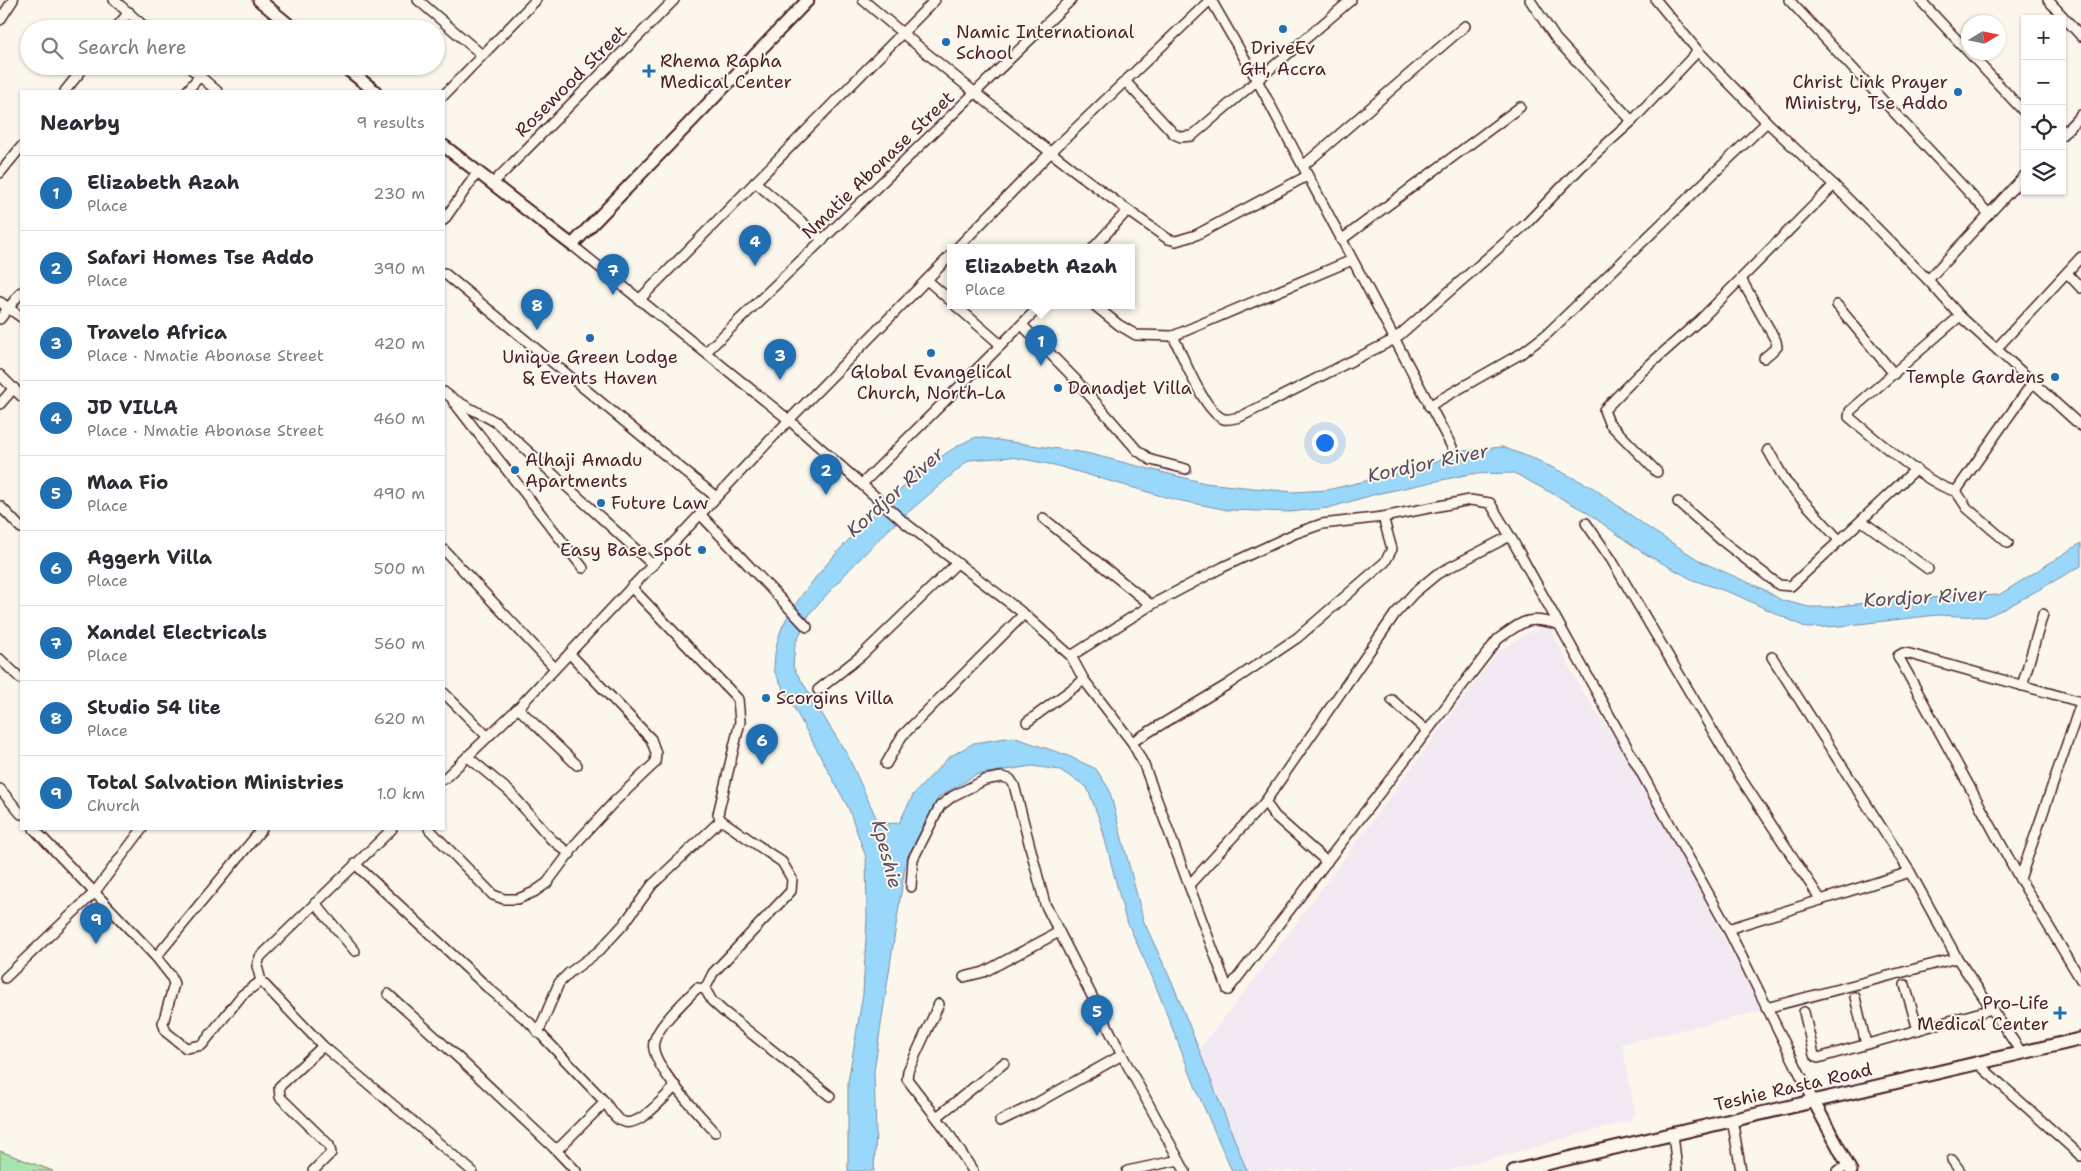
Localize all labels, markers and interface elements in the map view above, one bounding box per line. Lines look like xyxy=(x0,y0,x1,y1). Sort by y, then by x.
north arrow xyxy=(1961,15,2006,60)
map controls xyxy=(2021,15,2066,195)
button: + xyxy=(2021,15,2066,60)
search box xyxy=(20,20,445,75)
street label: Rosewood Street xyxy=(510,20,632,142)
place label: Namic International School xyxy=(956,20,1135,65)
marker: DriveEv GH, Accra xyxy=(1277,23,1289,35)
icon: search xyxy=(38,34,66,62)
text: Search here xyxy=(78,35,187,60)
marker: Namic International School xyxy=(940,36,952,48)
place label: DriveEv GH, Accra xyxy=(1240,36,1326,81)
place label: Rhema Rapha Medical Center xyxy=(660,49,792,94)
button: − xyxy=(2021,60,2066,105)
marker: Rhema Rapha Medical Center xyxy=(642,64,656,78)
place label: Christ Link Prayer Ministry, Tse Addo xyxy=(1785,70,1948,115)
street label: Nmatie Abonase Street xyxy=(797,86,960,244)
marker: Christ Link Prayer Ministry, Tse Addo xyxy=(1952,86,1964,98)
button: locate xyxy=(2021,105,2066,150)
text: Nearby xyxy=(40,109,120,137)
text: 9 results xyxy=(356,112,425,133)
button: layers xyxy=(2021,150,2066,195)
text: Elizabeth Azah xyxy=(87,170,240,195)
text: 1 xyxy=(52,183,60,204)
text: 230 m xyxy=(373,183,425,204)
text: Place xyxy=(87,195,128,216)
pin: 4 xyxy=(739,225,771,266)
popup xyxy=(947,244,1135,309)
text: Safari Homes Tse Addo xyxy=(87,245,314,270)
pin: 7 xyxy=(597,254,629,295)
text: Elizabeth Azah xyxy=(965,254,1117,279)
text: 2 xyxy=(50,258,62,279)
text: 390 m xyxy=(373,258,425,279)
text: Place xyxy=(87,270,128,291)
text: Place xyxy=(965,279,1006,300)
pin: 8 xyxy=(521,289,553,330)
text: Travelo Africa xyxy=(87,320,227,345)
pin: 1 xyxy=(1025,325,1057,366)
marker: Unique Green Lodge & Events Haven xyxy=(584,332,596,344)
text: 3 xyxy=(50,333,62,354)
text: 420 m xyxy=(374,333,425,354)
pin: 3 xyxy=(764,339,796,380)
text: Place · Nmatie Abonase Street xyxy=(87,345,324,366)
place label: Unique Green Lodge & Events Haven xyxy=(502,345,678,390)
marker: Global Evangelical Church, North-La xyxy=(925,347,937,359)
place label: Global Evangelical Church, North-La xyxy=(851,360,1012,405)
place label: Temple Gardens xyxy=(1906,365,2045,389)
marker: Temple Gardens xyxy=(2049,371,2061,383)
place label: Danadjet Villa xyxy=(1068,376,1192,400)
marker: Danadjet Villa xyxy=(1052,382,1064,394)
text: JD VILLA xyxy=(87,395,178,420)
text: 4 xyxy=(50,408,62,429)
text: 460 m xyxy=(373,408,425,429)
text: Place · Nmatie Abonase Street xyxy=(87,420,324,441)
your location xyxy=(1312,430,1338,456)
water label: Kordjor River xyxy=(1365,438,1492,488)
water label: Kordjor River xyxy=(841,441,950,543)
place label: Alhaji Amadu Apartments xyxy=(525,448,642,493)
pin: 2 xyxy=(810,454,842,495)
marker: Alhaji Amadu Apartments xyxy=(509,464,521,476)
text: Maa Fio xyxy=(87,470,168,495)
text: 5 xyxy=(51,483,61,504)
text: 490 m xyxy=(373,483,425,504)
place label: Future Law xyxy=(611,491,709,515)
text: Place xyxy=(87,495,128,516)
marker: Future Law xyxy=(595,497,607,509)
place label: Easy Base Spot xyxy=(560,538,692,562)
marker: Easy Base Spot xyxy=(696,544,708,556)
text: Aggerh Villa xyxy=(87,545,212,570)
text: 6 xyxy=(50,558,62,579)
text: 500 m xyxy=(374,558,425,579)
text: Place xyxy=(87,570,128,591)
water label: Kordjor River xyxy=(1863,581,1988,613)
text: Xandel Electricals xyxy=(87,620,267,645)
text: 7 xyxy=(50,633,62,654)
text: 560 m xyxy=(374,633,425,654)
text: Place xyxy=(87,645,128,666)
place label: Scorgins Villa xyxy=(776,686,894,710)
marker: Scorgins Villa xyxy=(760,692,772,704)
text: Studio 54 lite xyxy=(87,695,221,720)
text: 8 xyxy=(50,708,62,729)
text: 620 m xyxy=(374,708,425,729)
text: Place xyxy=(87,720,128,741)
pin: 6 xyxy=(746,724,778,765)
text: Total Salvation Ministries xyxy=(87,770,344,795)
text: 9 xyxy=(50,783,62,804)
text: 1.0 km xyxy=(377,783,425,804)
text: Church xyxy=(87,795,140,816)
water label: Kpeshie xyxy=(866,817,908,891)
pin: 9 xyxy=(80,903,112,944)
place label: Pro-Life Medical Center xyxy=(1917,991,2049,1036)
pin: 5 xyxy=(1081,995,1113,1036)
marker: Pro-Life Medical Center xyxy=(2053,1006,2067,1020)
street label: Teshie Rasta Road xyxy=(1712,1057,1874,1117)

